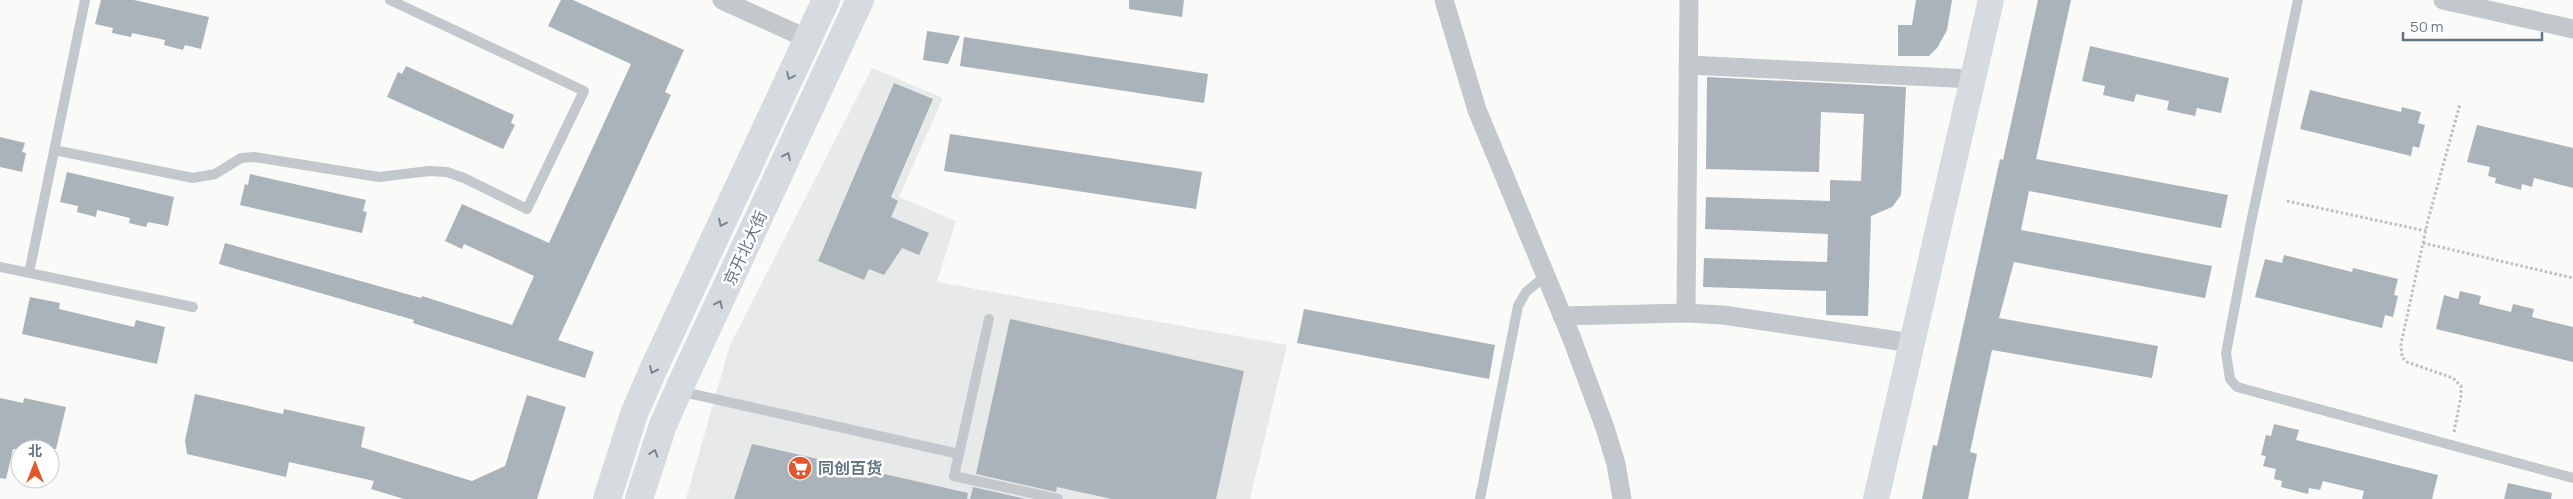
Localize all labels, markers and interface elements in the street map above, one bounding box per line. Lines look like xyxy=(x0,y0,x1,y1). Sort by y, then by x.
scale bar xyxy=(2403,10,2542,42)
text: 50 m xyxy=(2410,16,2444,37)
one-way arrow xyxy=(786,71,797,80)
one-way arrow xyxy=(781,152,792,161)
street label: 京开北大街 xyxy=(718,207,772,289)
one-way arrow xyxy=(718,218,728,227)
one-way arrow xyxy=(713,300,723,309)
one-way arrow xyxy=(649,365,659,374)
north arrow xyxy=(10,439,60,489)
text: 北 xyxy=(28,441,42,460)
one-way arrow xyxy=(648,449,658,457)
supermarket icon: 同创百货 xyxy=(787,455,813,481)
place label: 同创百货 xyxy=(818,457,882,479)

